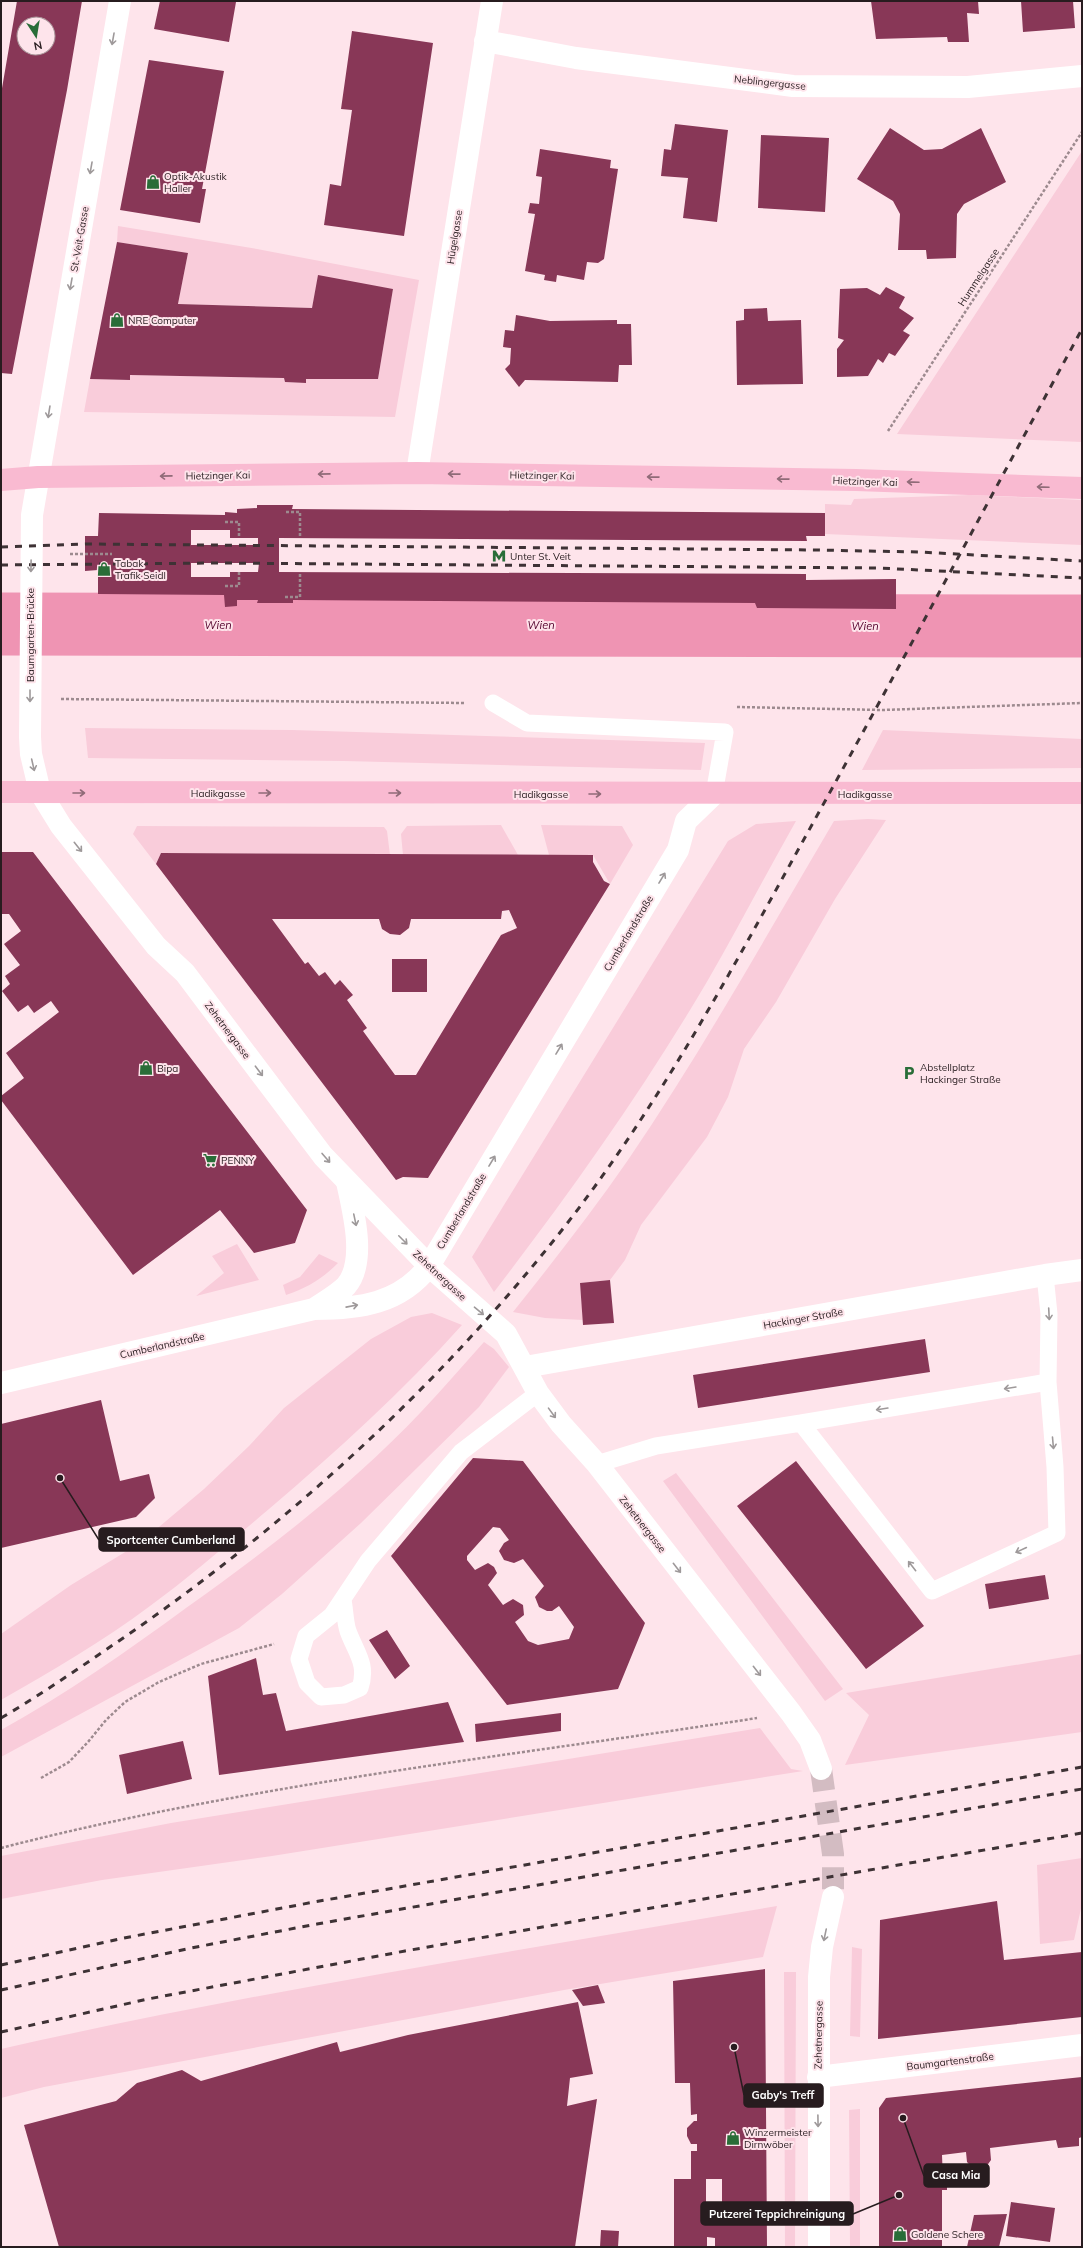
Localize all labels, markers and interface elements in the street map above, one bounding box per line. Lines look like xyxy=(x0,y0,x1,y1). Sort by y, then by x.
north arrow xyxy=(16,16,56,56)
one-way arrow xyxy=(109,33,117,46)
text: N xyxy=(33,38,44,53)
street label: Neblingergasse xyxy=(733,72,806,93)
one-way arrow xyxy=(87,161,95,174)
place label: Optik-Akustik Haller xyxy=(164,170,228,195)
shop icon: Optik-Akustik Haller xyxy=(145,174,161,190)
street label: St.-Veit-Gasse xyxy=(67,205,92,273)
street label: Hügelgasse xyxy=(444,209,465,265)
street label: Hummelgasse xyxy=(955,246,1002,309)
one-way arrow xyxy=(67,277,75,290)
shop icon: NRE Computer xyxy=(109,312,125,328)
place label: NRE Computer xyxy=(128,314,197,327)
one-way arrow xyxy=(44,405,52,418)
street label: Hietzinger Kai xyxy=(185,468,251,483)
street label: Hietzinger Kai xyxy=(509,468,575,483)
one-way arrow xyxy=(318,470,331,478)
one-way arrow xyxy=(448,470,461,478)
one-way arrow xyxy=(160,472,173,480)
one-way arrow xyxy=(647,473,660,481)
street label: Hietzinger Kai xyxy=(832,474,898,489)
one-way arrow xyxy=(777,475,790,483)
one-way arrow xyxy=(907,478,920,486)
one-way arrow xyxy=(1037,483,1050,490)
metro station icon: Unter St. Veit xyxy=(491,548,507,564)
place label: Unter St. Veit xyxy=(510,550,571,563)
place label: Tabak Trafik Seidl xyxy=(115,557,166,582)
one-way arrow xyxy=(27,559,35,572)
shop icon: Tabak Trafik Seidl xyxy=(96,561,112,577)
street label: Baumgarten-Brücke xyxy=(24,588,37,682)
water label: Wien xyxy=(204,618,232,632)
water label: Wien xyxy=(527,618,555,632)
water label: Wien xyxy=(851,619,879,633)
one-way arrow xyxy=(26,689,34,702)
one-way arrow xyxy=(30,758,38,771)
street label: Hadikgasse xyxy=(191,787,245,800)
street label: Hadikgasse xyxy=(514,788,568,801)
street label: Hadikgasse xyxy=(838,788,892,801)
one-way arrow xyxy=(72,789,85,797)
one-way arrow xyxy=(258,789,271,797)
one-way arrow xyxy=(388,789,401,797)
one-way arrow xyxy=(588,790,601,798)
one-way arrow xyxy=(73,842,82,853)
one-way arrow xyxy=(658,872,666,884)
street label: Cumberlandstraße xyxy=(601,893,656,974)
street label: Zehetnergasse xyxy=(202,999,253,1061)
one-way arrow xyxy=(555,1043,563,1055)
shop icon: Bipa xyxy=(138,1060,154,1076)
place label: Abstellplatz Hackinger Straße xyxy=(920,1061,1001,1086)
place label: Bipa xyxy=(157,1062,178,1075)
one-way arrow xyxy=(255,1065,264,1076)
parking icon: Abstellplatz Hackinger Straße xyxy=(901,1065,917,1081)
supermarket icon: PENNY xyxy=(202,1152,218,1168)
one-way arrow xyxy=(321,1153,330,1163)
place label: PENNY xyxy=(221,1154,255,1167)
one-way arrow xyxy=(488,1155,496,1167)
street label: Cumberlandstraße xyxy=(434,1171,489,1252)
one-way arrow xyxy=(351,1213,359,1226)
one-way arrow xyxy=(398,1235,408,1245)
street label: Zehetnergasse xyxy=(410,1247,469,1303)
one-way arrow xyxy=(345,1302,358,1310)
street label: Hackinger Straße xyxy=(762,1305,844,1332)
one-way arrow xyxy=(474,1306,485,1315)
one-way arrow xyxy=(1045,1307,1052,1320)
street label: Cumberlandstraße xyxy=(119,1329,206,1362)
one-way arrow xyxy=(1004,1384,1017,1392)
one-way arrow xyxy=(875,1406,888,1414)
one-way arrow xyxy=(548,1407,556,1418)
one-way arrow xyxy=(1050,1436,1057,1449)
street label: Zehetnergasse xyxy=(616,1493,669,1555)
callout: Sportcenter Cumberland xyxy=(99,1528,244,1551)
text: Sportcenter Cumberland xyxy=(107,1533,236,1547)
one-way arrow xyxy=(1015,1547,1027,1554)
one-way arrow xyxy=(908,1561,916,1572)
one-way arrow xyxy=(673,1563,682,1574)
one-way arrow xyxy=(753,1666,761,1677)
one-way arrow xyxy=(820,1928,828,1941)
street label: Zehetnergasse xyxy=(811,2001,826,2069)
street label: Baumgartenstraße xyxy=(906,2050,994,2073)
callout: Gaby's Treff xyxy=(744,2084,823,2107)
text: Gaby's Treff xyxy=(752,2088,815,2102)
one-way arrow xyxy=(814,2114,822,2127)
place label: Winzermeister Dirnwöber xyxy=(744,2126,812,2151)
shop icon: Winzermeister Dirnwöber xyxy=(725,2130,741,2146)
callout: Casa Mia xyxy=(924,2164,989,2187)
text: Casa Mia xyxy=(932,2168,981,2182)
callout: Putzerei Teppichreinigung xyxy=(701,2202,853,2225)
text: Putzerei Teppichreinigung xyxy=(709,2207,845,2221)
shop icon: Goldene Schere xyxy=(892,2226,908,2242)
place label: Goldene Schere xyxy=(911,2228,983,2241)

